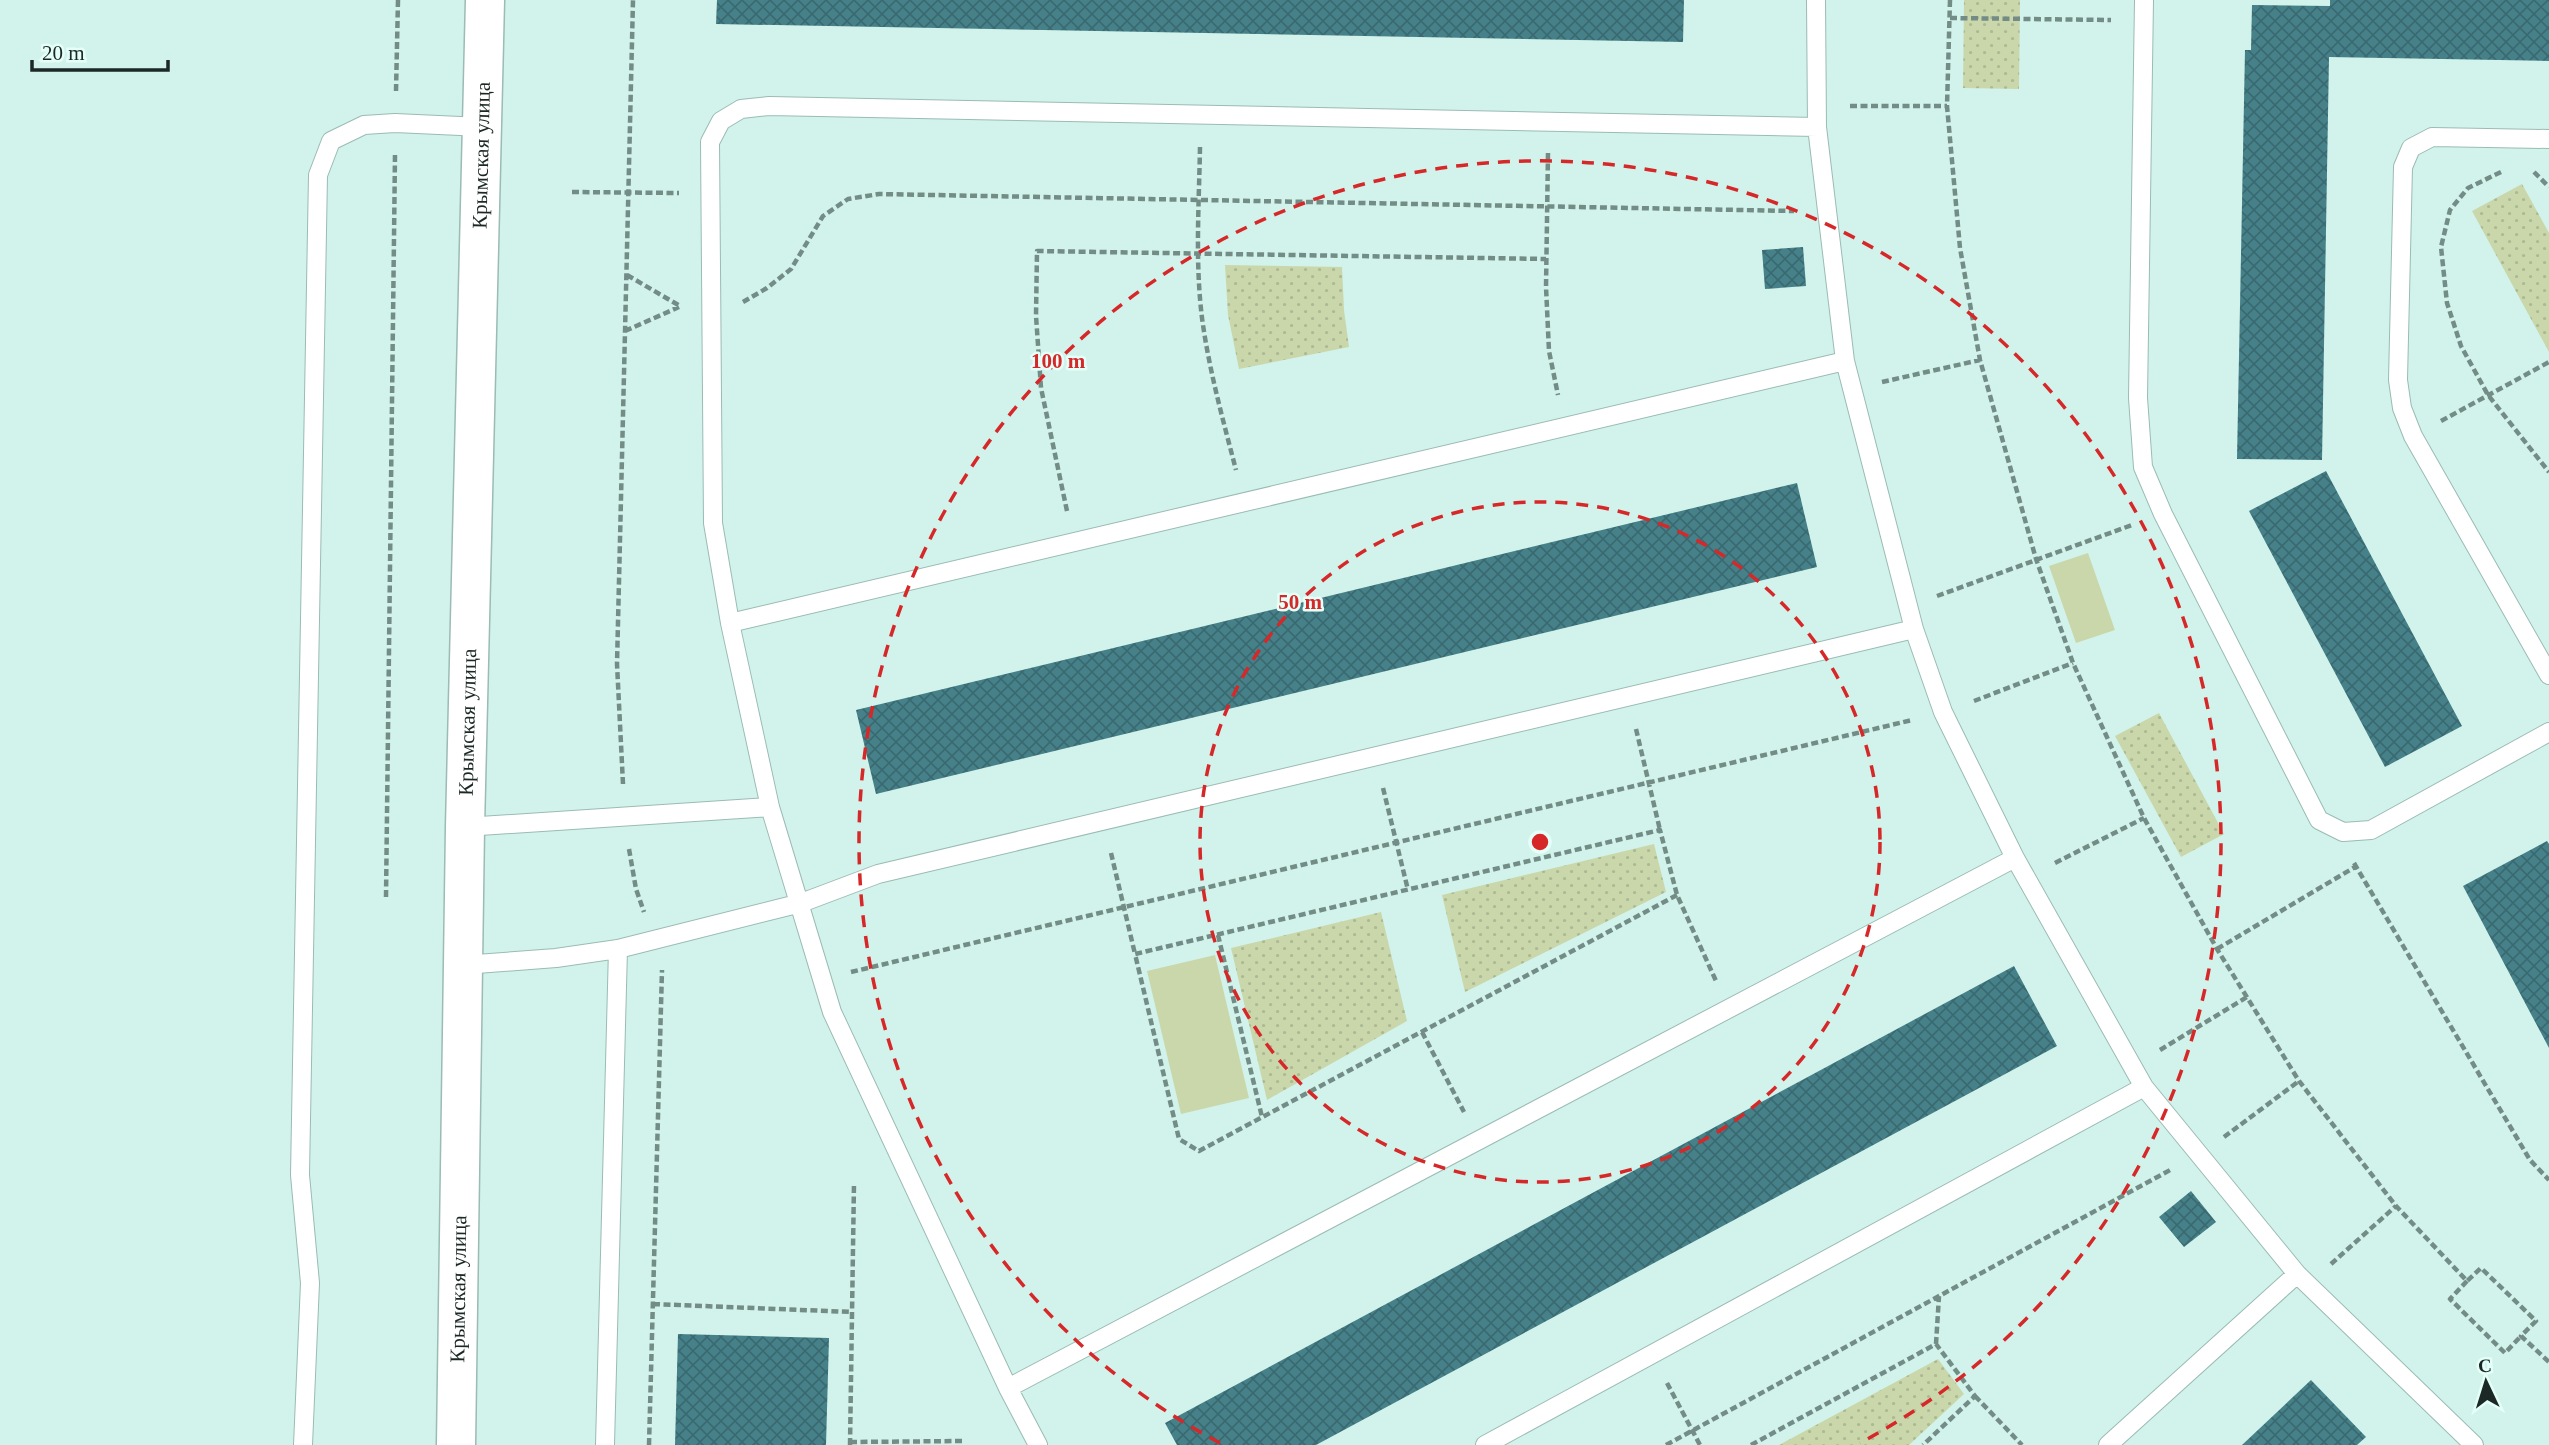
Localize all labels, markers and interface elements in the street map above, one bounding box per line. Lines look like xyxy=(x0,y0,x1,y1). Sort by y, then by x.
scale bar xyxy=(32,28,168,72)
text: 20 m xyxy=(42,41,85,65)
street label: Крымская улица xyxy=(467,81,495,229)
text: 100 m xyxy=(1031,349,1086,373)
text: 50 m xyxy=(1278,590,1322,614)
street label: Крымская улица xyxy=(454,648,481,796)
centre of rings xyxy=(1528,830,1552,854)
street label: Крымская улица xyxy=(445,1215,471,1363)
north arrow xyxy=(2451,1347,2521,1417)
text: С xyxy=(2477,1355,2492,1376)

